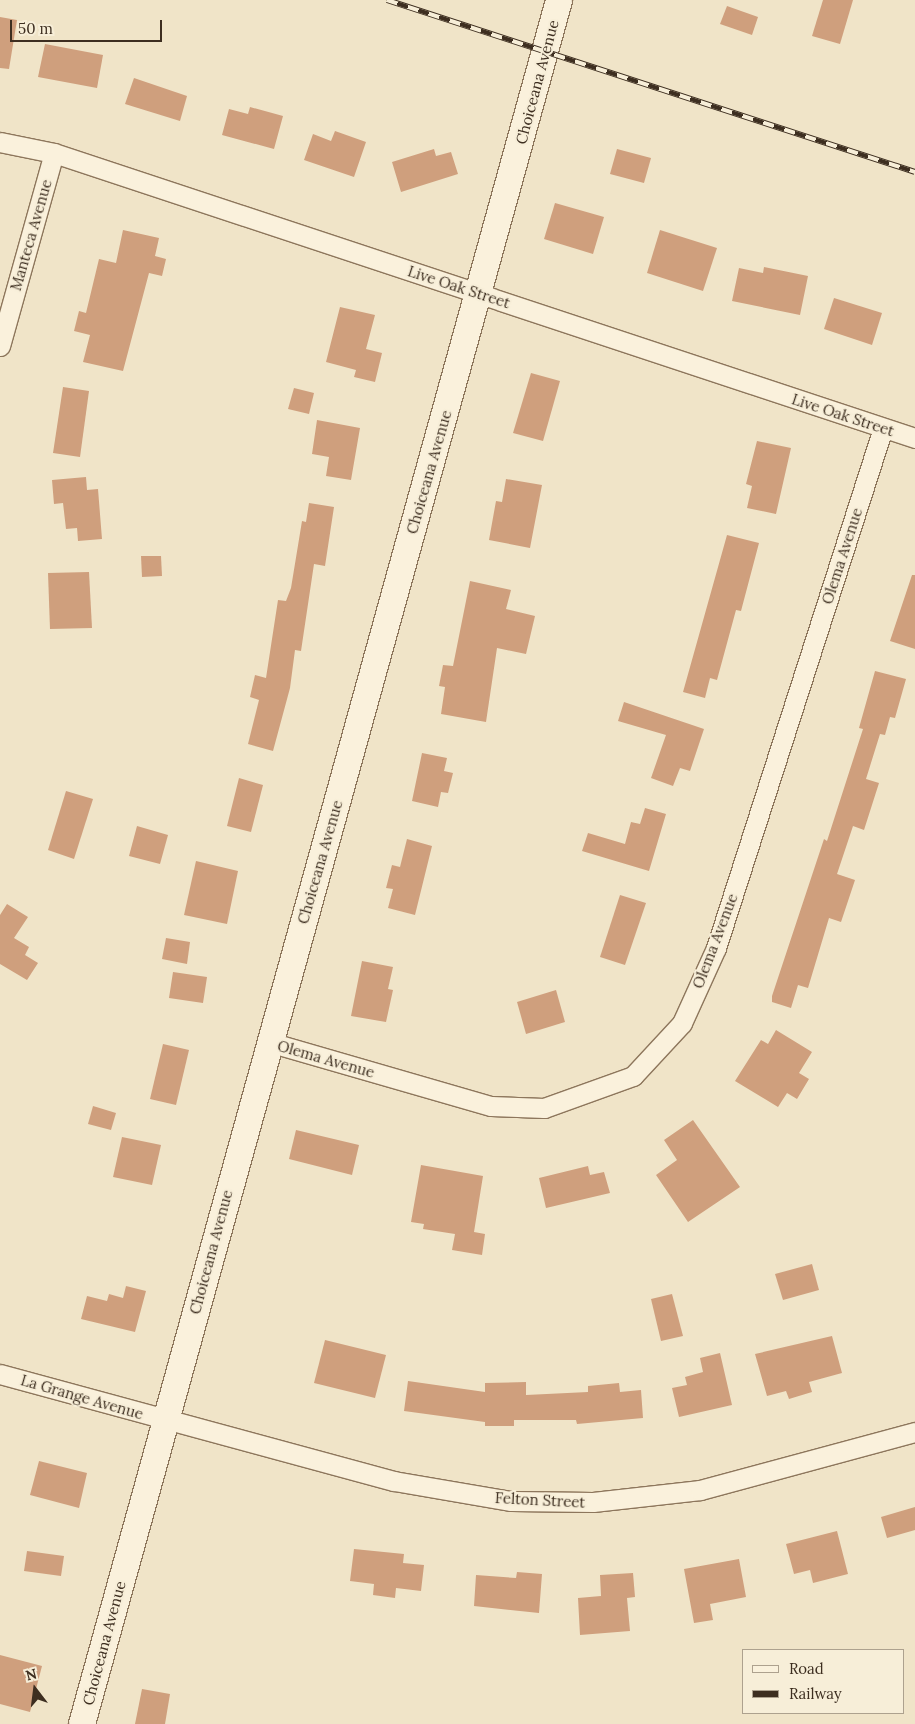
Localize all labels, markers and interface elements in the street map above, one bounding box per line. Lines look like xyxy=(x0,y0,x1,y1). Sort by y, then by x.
scale bar xyxy=(12,10,165,42)
street label: Choiceana Avenue xyxy=(512,18,562,146)
text: 50 m xyxy=(18,19,53,38)
street label: Manteca Avenue xyxy=(7,177,55,293)
street label: Live Oak Street xyxy=(406,262,512,312)
street label: Live Oak Street xyxy=(790,390,896,440)
street label: Choiceana Avenue xyxy=(403,408,455,536)
street label: Olema Avenue xyxy=(818,506,866,606)
street label: Choiceana Avenue xyxy=(294,798,346,926)
street label: Olema Avenue xyxy=(689,891,741,991)
street label: Olema Avenue xyxy=(275,1037,377,1081)
street label: Choiceana Avenue xyxy=(186,1188,236,1316)
street label: La Grange Avenue xyxy=(19,1371,145,1423)
street label: Felton Street xyxy=(494,1489,586,1511)
street label: Choiceana Avenue xyxy=(79,1579,129,1707)
legend xyxy=(742,1649,905,1714)
text: Road xyxy=(789,1659,824,1678)
north arrow xyxy=(10,1664,60,1714)
text: N xyxy=(24,1664,39,1685)
text: Railway xyxy=(789,1684,842,1703)

